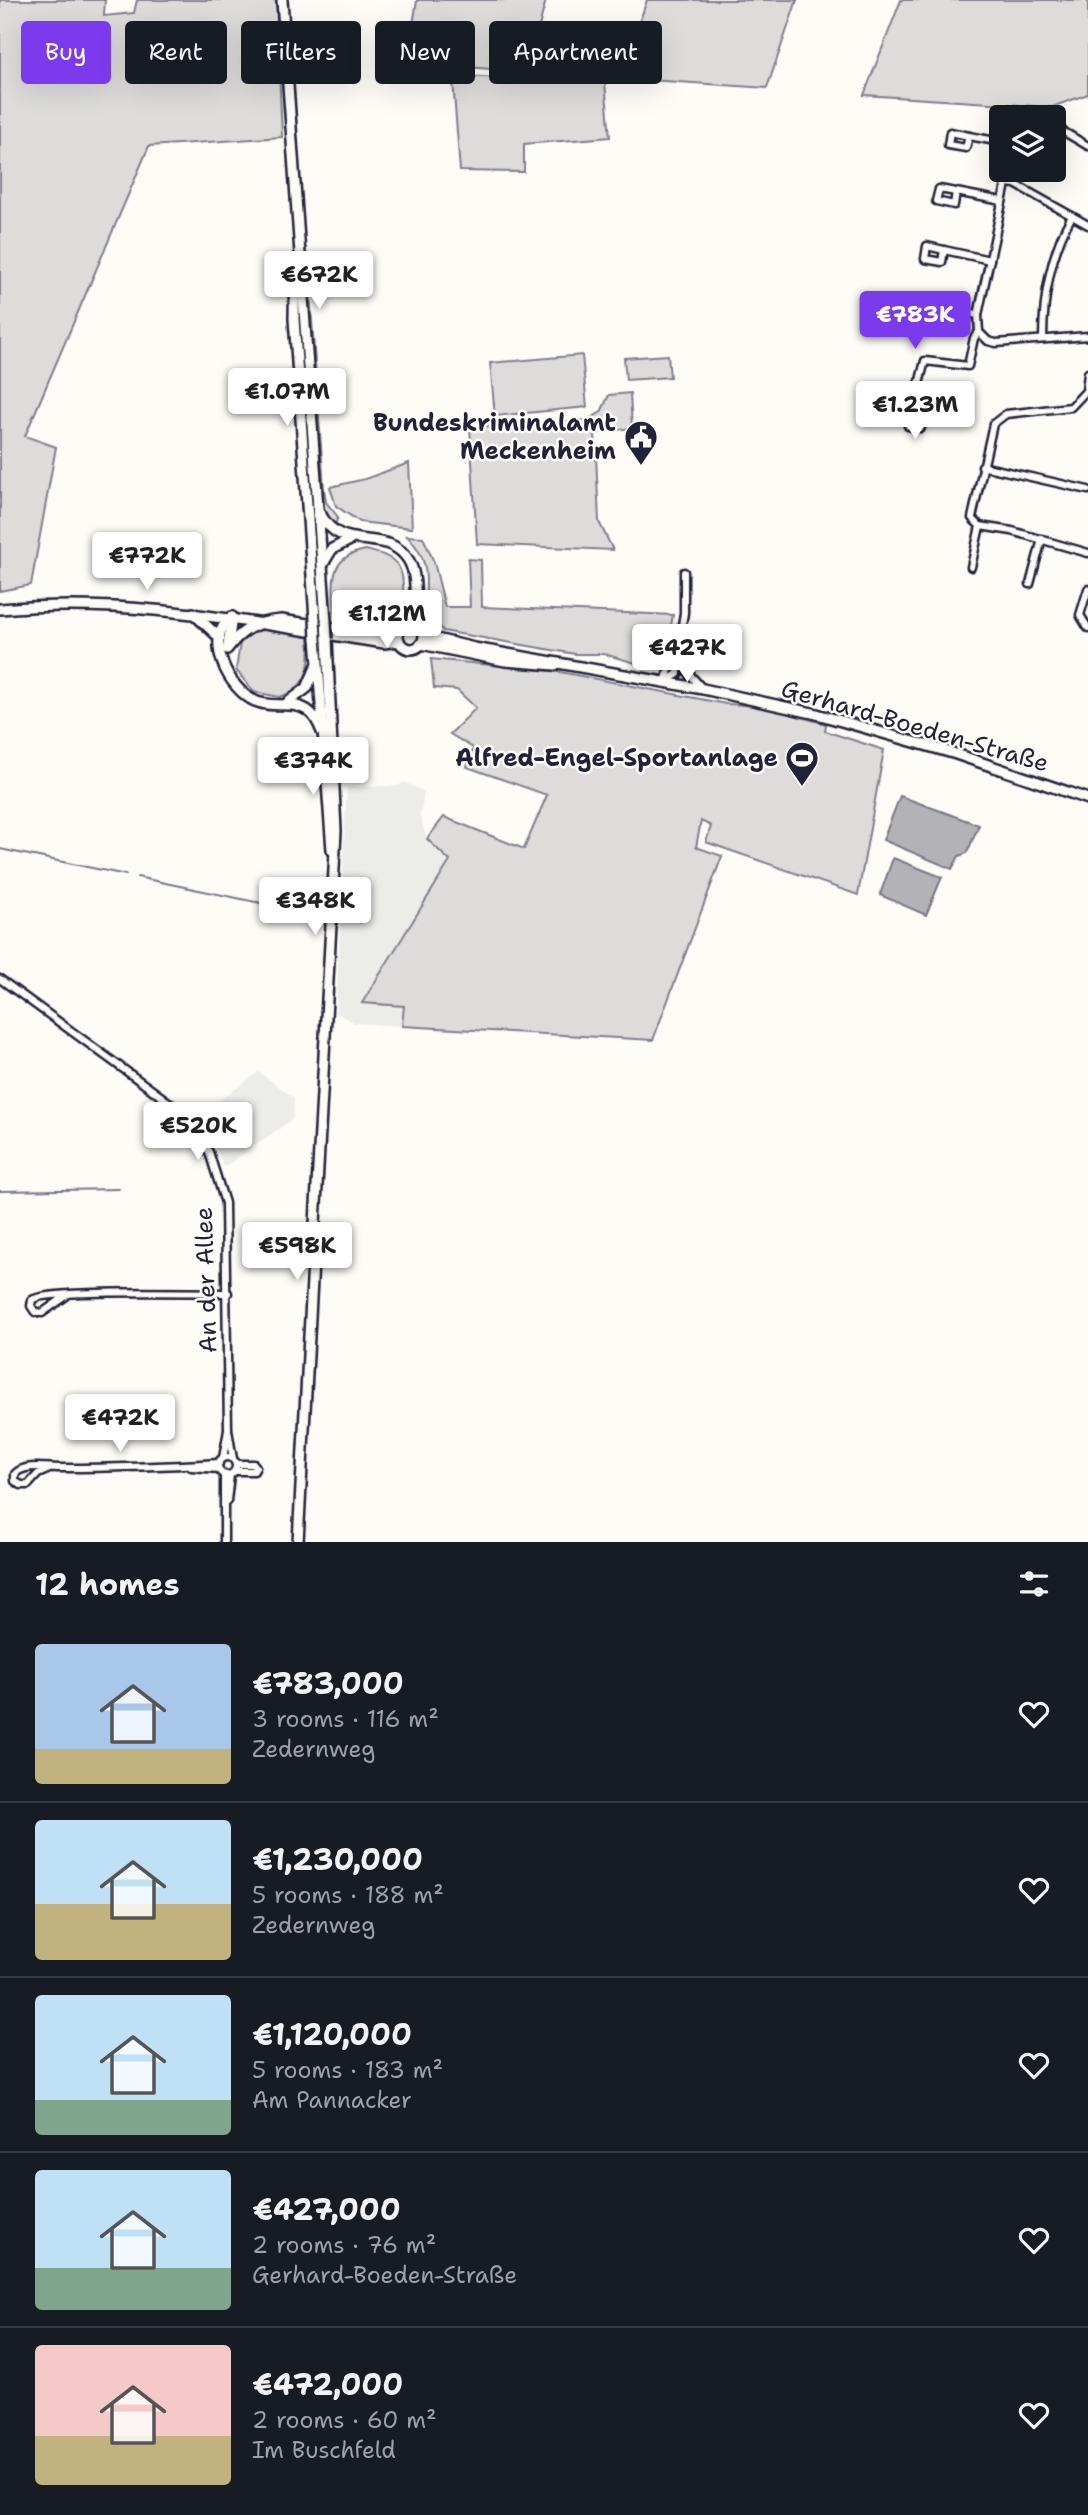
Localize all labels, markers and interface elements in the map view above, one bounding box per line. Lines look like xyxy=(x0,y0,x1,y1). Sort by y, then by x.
chip: Buy xyxy=(21,21,111,84)
chip: Rent xyxy=(125,21,227,84)
chip: Filters xyxy=(241,21,361,84)
chip: New xyxy=(375,21,475,84)
chip: Apartment xyxy=(489,21,662,84)
map controls xyxy=(989,105,1066,182)
button: layers xyxy=(989,105,1066,182)
pin: €672K xyxy=(270,252,368,311)
text: €672K xyxy=(280,259,358,289)
pin: €783K xyxy=(866,292,964,351)
text: €783K xyxy=(876,299,954,329)
pin: €1.07M xyxy=(230,368,344,428)
text: €1.07M xyxy=(244,376,330,406)
pin: €1.23M xyxy=(858,382,972,441)
text: €1.23M xyxy=(872,389,958,419)
place label: Bundeskriminalamt Meckenheim xyxy=(373,407,616,467)
public building icon: Bundeskriminalamt Meckenheim xyxy=(622,418,660,467)
pin: €772K xyxy=(98,532,196,592)
text: €772K xyxy=(108,540,186,570)
pin: €1.12M xyxy=(330,590,444,650)
text: €1.12M xyxy=(348,598,426,628)
pin: €427K xyxy=(638,624,736,684)
text: €427K xyxy=(648,632,726,662)
street label: Gerhard-Boeden-Straße xyxy=(778,672,1052,780)
pin: €374K xyxy=(264,738,362,797)
sports icon: Alfred-Engel-Sportanlage xyxy=(783,739,821,788)
place label: Alfred-Engel-Sportanlage xyxy=(455,742,778,774)
text: €374K xyxy=(274,745,352,775)
pin: €348K xyxy=(266,878,364,937)
text: €348K xyxy=(275,885,355,915)
pin: €520K xyxy=(149,1102,247,1162)
text: €520K xyxy=(159,1110,237,1140)
street label: An der Allee xyxy=(187,1206,225,1354)
pin: €598K xyxy=(248,1222,346,1282)
text: €598K xyxy=(258,1230,336,1260)
pin: €472K xyxy=(71,1394,169,1454)
text: €472K xyxy=(81,1402,159,1432)
text: 12 homes xyxy=(35,1564,179,1605)
icon: filters xyxy=(1015,1565,1053,1603)
text: €783,000 xyxy=(252,1663,404,1704)
icon: home xyxy=(91,1672,175,1756)
icon: heart xyxy=(1015,1695,1053,1733)
text: 3 rooms · 116 m² xyxy=(252,1704,439,1734)
text: Zedernweg xyxy=(252,1734,375,1764)
text: €1,230,000 xyxy=(252,1839,423,1880)
icon: home xyxy=(91,1848,175,1932)
icon: heart xyxy=(1015,1871,1053,1909)
text: 5 rooms · 188 m² xyxy=(252,1880,444,1910)
text: Zedernweg xyxy=(252,1910,375,1940)
text: €1,120,000 xyxy=(252,2014,412,2055)
icon: home xyxy=(91,2023,175,2107)
icon: heart xyxy=(1015,2046,1053,2084)
text: 5 rooms · 183 m² xyxy=(252,2055,443,2085)
text: Am Pannacker xyxy=(252,2085,412,2115)
text: €427,000 xyxy=(252,2189,401,2230)
icon: home xyxy=(91,2198,175,2282)
icon: heart xyxy=(1015,2221,1053,2259)
text: 2 rooms · 76 m² xyxy=(252,2230,436,2260)
text: Gerhard-Boeden-Straße xyxy=(252,2260,517,2290)
text: €472,000 xyxy=(252,2364,403,2405)
icon: home xyxy=(91,2373,175,2457)
icon: heart xyxy=(1015,2396,1053,2434)
text: 2 rooms · 60 m² xyxy=(252,2405,437,2435)
text: Im Buschfeld xyxy=(252,2435,396,2465)

